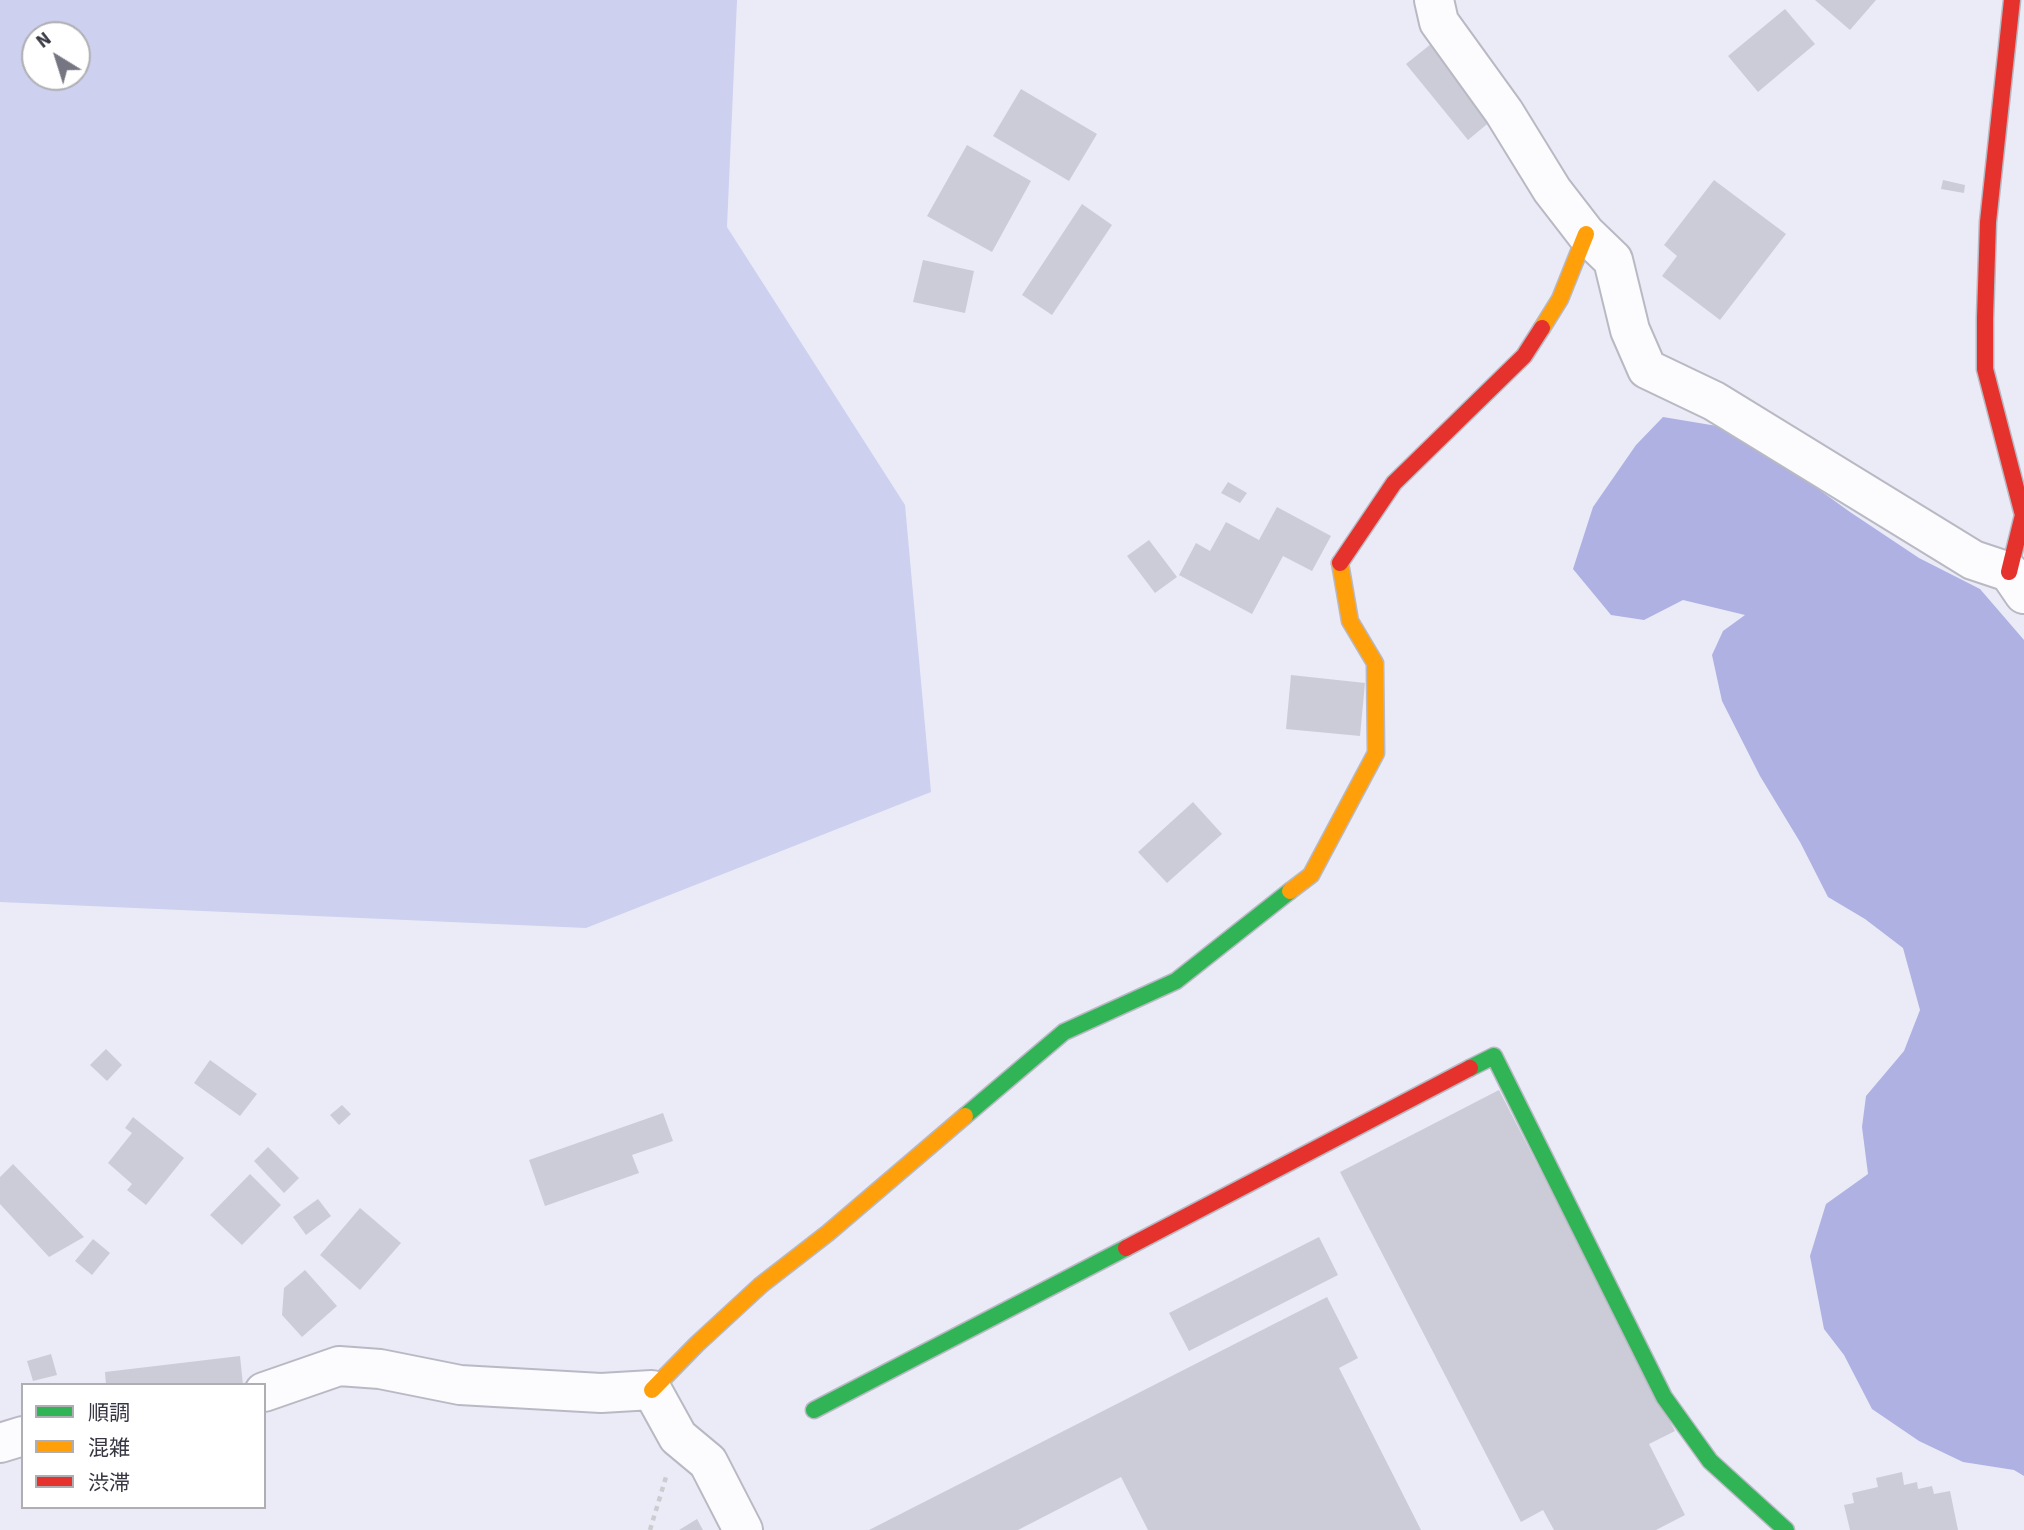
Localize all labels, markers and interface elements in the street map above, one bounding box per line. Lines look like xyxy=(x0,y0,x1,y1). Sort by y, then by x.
north arrow xyxy=(21,21,91,91)
text: N xyxy=(31,26,57,55)
legend xyxy=(21,1383,266,1509)
text: 順調 xyxy=(88,1398,130,1428)
text: 混雑 xyxy=(88,1433,130,1463)
text: 渋滞 xyxy=(88,1468,130,1498)

